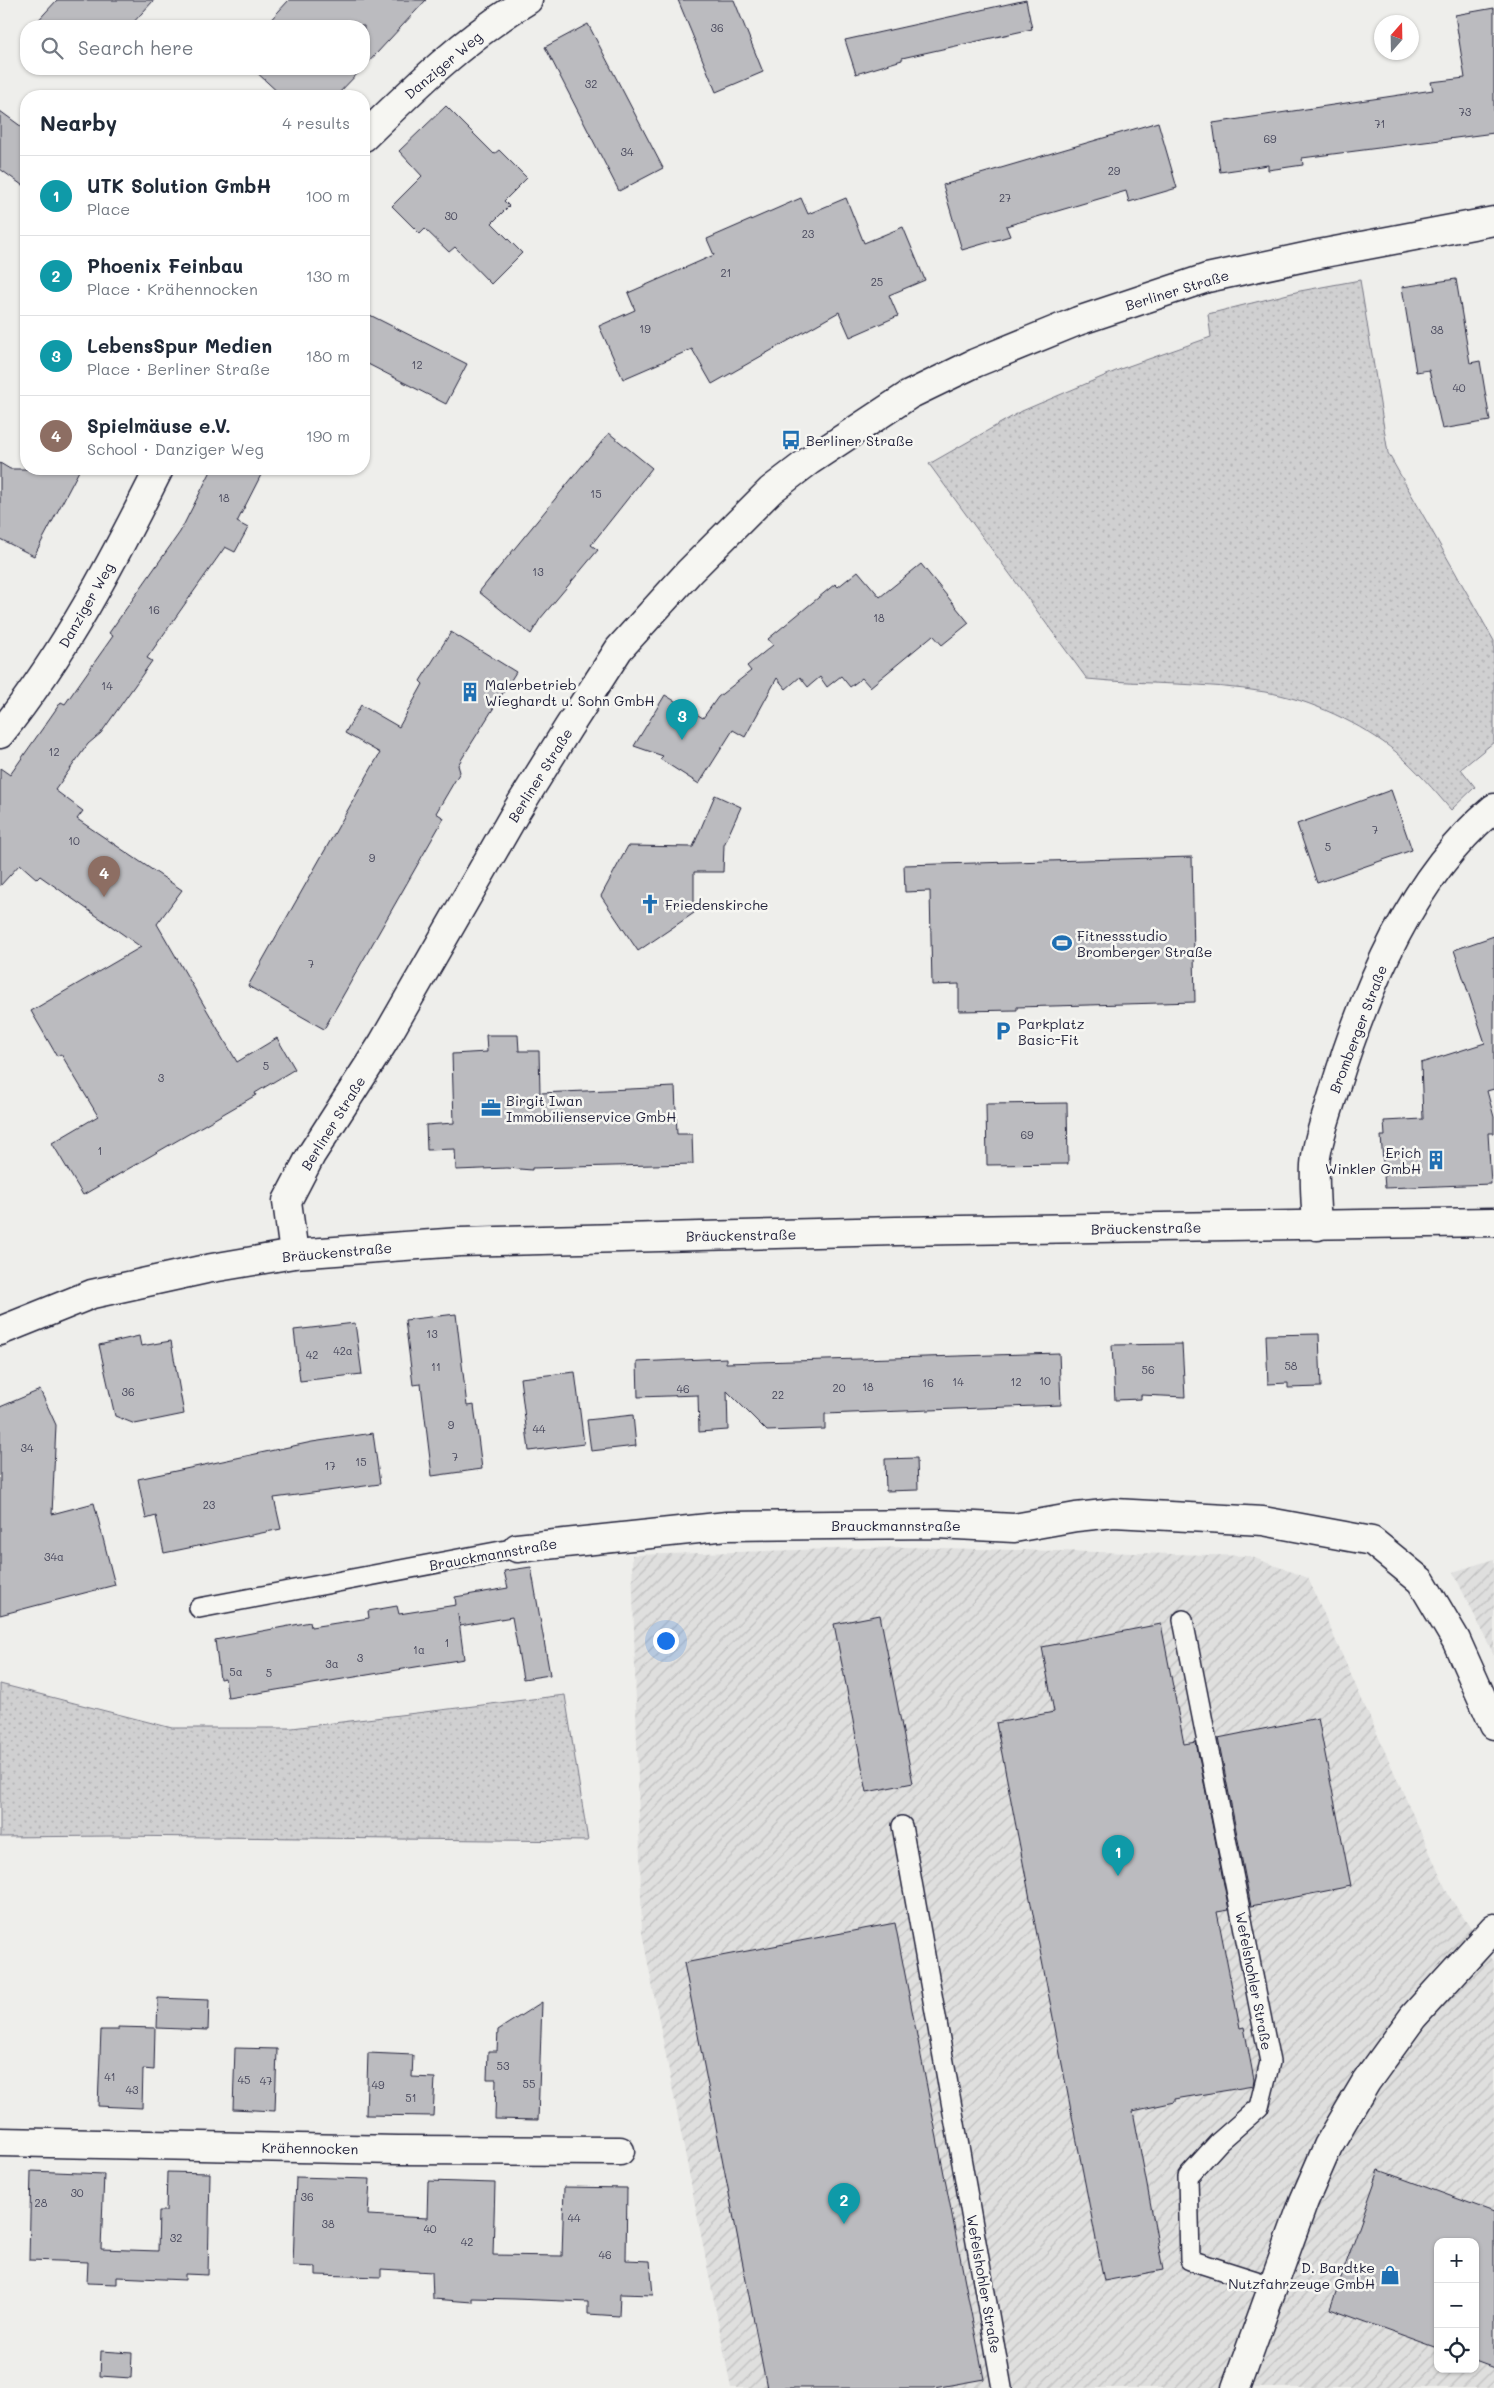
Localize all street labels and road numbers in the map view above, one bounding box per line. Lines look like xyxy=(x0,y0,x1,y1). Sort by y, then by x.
street label: Danziger Weg xyxy=(400,27,486,103)
street label: Berliner Straße xyxy=(1123,265,1231,315)
street label: Danziger Weg xyxy=(54,559,118,651)
street label: Berliner Straße xyxy=(503,724,577,826)
street label: Bromberger Straße xyxy=(1325,962,1391,1096)
street label: Berliner Straße xyxy=(296,1072,370,1174)
street label: Bräuckenstraße xyxy=(1091,1218,1201,1238)
street label: Bräuckenstraße xyxy=(686,1225,796,1245)
street label: Bräuckenstraße xyxy=(281,1238,393,1266)
street label: Brauckmannstraße xyxy=(831,1516,961,1535)
street label: Brauckmannstraße xyxy=(428,1533,558,1575)
street label: Wefelshohler Straße xyxy=(1231,1910,1277,2052)
street label: Krähennocken xyxy=(261,2138,359,2158)
street label: Wefelshohler Straße xyxy=(962,2213,1006,2355)

